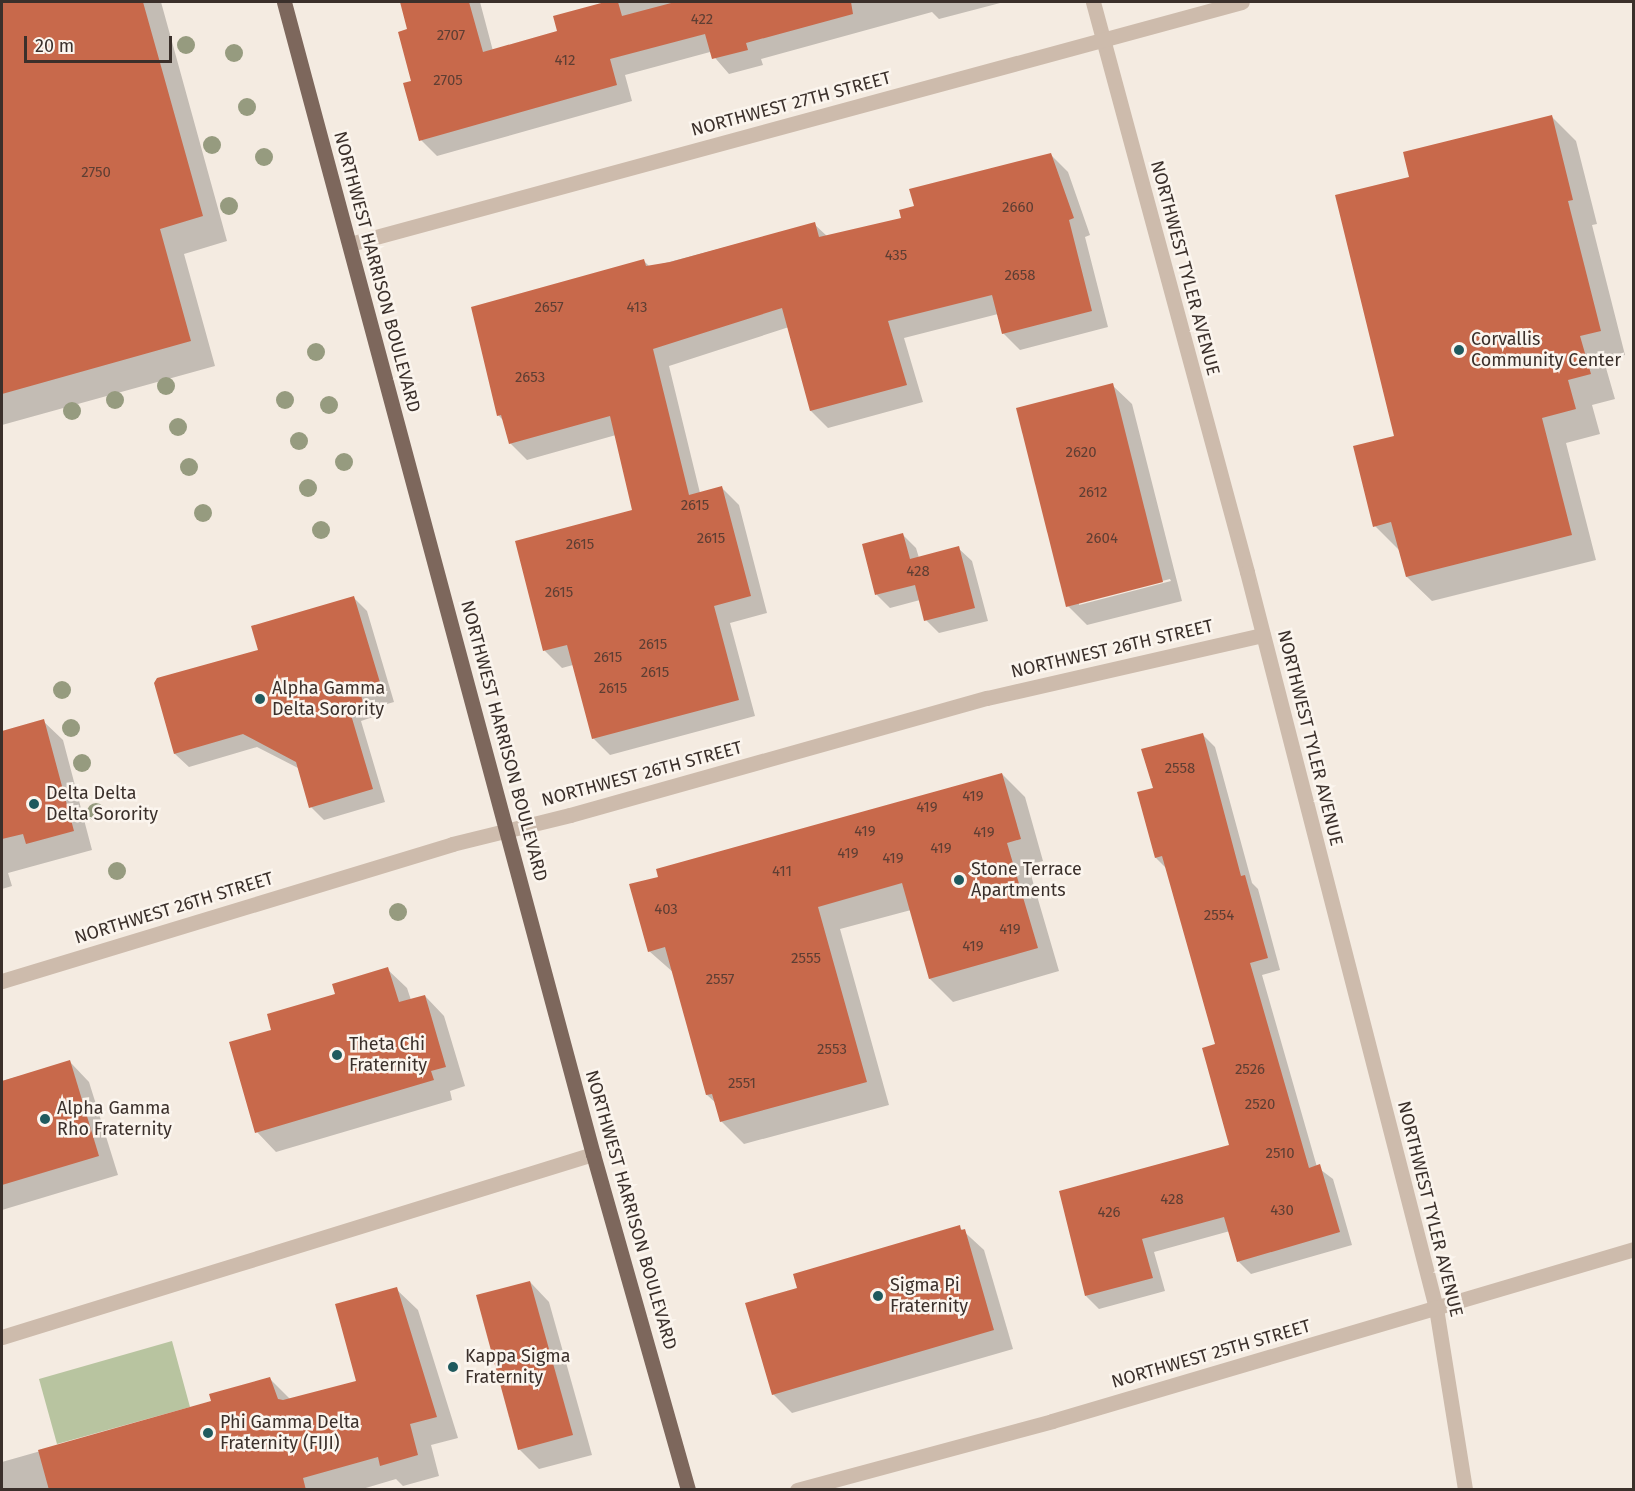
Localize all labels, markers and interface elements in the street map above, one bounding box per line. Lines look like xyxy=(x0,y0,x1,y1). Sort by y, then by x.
house number: 422 xyxy=(691,11,713,29)
scale bar xyxy=(27,24,176,62)
house number: 2707 xyxy=(437,27,465,45)
text: 20 m xyxy=(35,35,74,57)
house number: 412 xyxy=(554,52,576,70)
street label: NORTHWEST 27TH STREET xyxy=(689,67,893,141)
house number: 2705 xyxy=(433,72,463,90)
street label: NORTHWEST HARRISON BOULEVARD xyxy=(329,129,425,415)
street label: NORTHWEST TYLER AVENUE xyxy=(1146,158,1224,378)
house number: 2750 xyxy=(81,164,111,182)
house number: 2660 xyxy=(1002,199,1034,217)
house number: 435 xyxy=(885,247,907,265)
house number: 2658 xyxy=(1004,267,1036,285)
house number: 2657 xyxy=(534,299,564,317)
house number: 413 xyxy=(626,299,648,317)
place label: Corvallis Community Center xyxy=(1471,329,1621,372)
marker: Corvallis Community Center xyxy=(1452,343,1466,357)
house number: 2653 xyxy=(515,369,545,387)
house number: 2620 xyxy=(1065,444,1097,462)
house number: 2612 xyxy=(1079,484,1107,502)
house number: 2615 xyxy=(681,497,709,515)
house number: 2615 xyxy=(697,530,725,548)
house number: 2604 xyxy=(1086,530,1118,548)
house number: 2615 xyxy=(566,536,594,554)
house number: 428 xyxy=(906,563,930,581)
house number: 2615 xyxy=(545,584,573,602)
street label: NORTHWEST HARRISON BOULEVARD xyxy=(456,598,552,884)
street label: NORTHWEST 26TH STREET xyxy=(1009,615,1215,683)
street label: NORTHWEST TYLER AVENUE xyxy=(1273,628,1347,848)
house number: 2615 xyxy=(639,636,667,654)
house number: 2615 xyxy=(594,649,622,667)
house number: 2615 xyxy=(641,664,669,682)
place label: Alpha Gamma Delta Sorority xyxy=(272,678,385,720)
house number: 2615 xyxy=(599,680,627,698)
marker: Alpha Gamma Delta Sorority xyxy=(253,692,267,706)
street label: NORTHWEST 26TH STREET xyxy=(539,737,745,811)
house number: 2558 xyxy=(1165,760,1195,778)
place label: Delta Delta Delta Sorority xyxy=(46,783,158,826)
house number: 419 xyxy=(962,788,984,806)
marker: Delta Delta Delta Sorority xyxy=(27,797,41,811)
house number: 419 xyxy=(916,799,938,817)
house number: 419 xyxy=(854,823,876,841)
house number: 419 xyxy=(973,824,995,842)
house number: 419 xyxy=(930,840,952,858)
house number: 419 xyxy=(837,845,859,863)
house number: 419 xyxy=(882,850,904,868)
place label: Stone Terrace Apartments xyxy=(971,859,1082,902)
house number: 411 xyxy=(772,863,792,881)
street label: NORTHWEST 26TH STREET xyxy=(72,867,276,949)
marker: Stone Terrace Apartments xyxy=(952,873,966,887)
house number: 403 xyxy=(654,901,678,919)
house number: 2554 xyxy=(1204,907,1234,925)
house number: 419 xyxy=(999,921,1021,939)
house number: 419 xyxy=(962,938,984,956)
house number: 2555 xyxy=(791,950,821,968)
house number: 2557 xyxy=(706,971,734,989)
place label: Theta Chi Fraternity xyxy=(349,1034,427,1076)
house number: 2553 xyxy=(817,1041,847,1059)
marker: Theta Chi Fraternity xyxy=(330,1048,344,1062)
house number: 2526 xyxy=(1235,1061,1265,1079)
street label: NORTHWEST HARRISON BOULEVARD xyxy=(581,1068,681,1352)
house number: 2551 xyxy=(728,1075,756,1093)
house number: 2520 xyxy=(1245,1096,1275,1114)
place label: Alpha Gamma Rho Fraternity xyxy=(57,1098,172,1140)
street label: NORTHWEST TYLER AVENUE xyxy=(1393,1099,1467,1319)
marker: Alpha Gamma Rho Fraternity xyxy=(38,1112,52,1126)
house number: 2510 xyxy=(1265,1145,1295,1163)
house number: 428 xyxy=(1160,1191,1184,1209)
house number: 430 xyxy=(1270,1202,1294,1220)
house number: 426 xyxy=(1097,1204,1121,1222)
place label: Sigma Pi Fraternity xyxy=(890,1275,968,1318)
marker: Sigma Pi Fraternity xyxy=(871,1289,885,1303)
street label: NORTHWEST 25TH STREET xyxy=(1109,1315,1313,1393)
place label: Kappa Sigma Fraternity xyxy=(465,1346,570,1388)
marker: Kappa Sigma Fraternity xyxy=(446,1360,460,1374)
place label: Phi Gamma Delta Fraternity (FIJI) xyxy=(220,1412,360,1454)
marker: Phi Gamma Delta Fraternity (FIJI) xyxy=(201,1426,215,1440)

